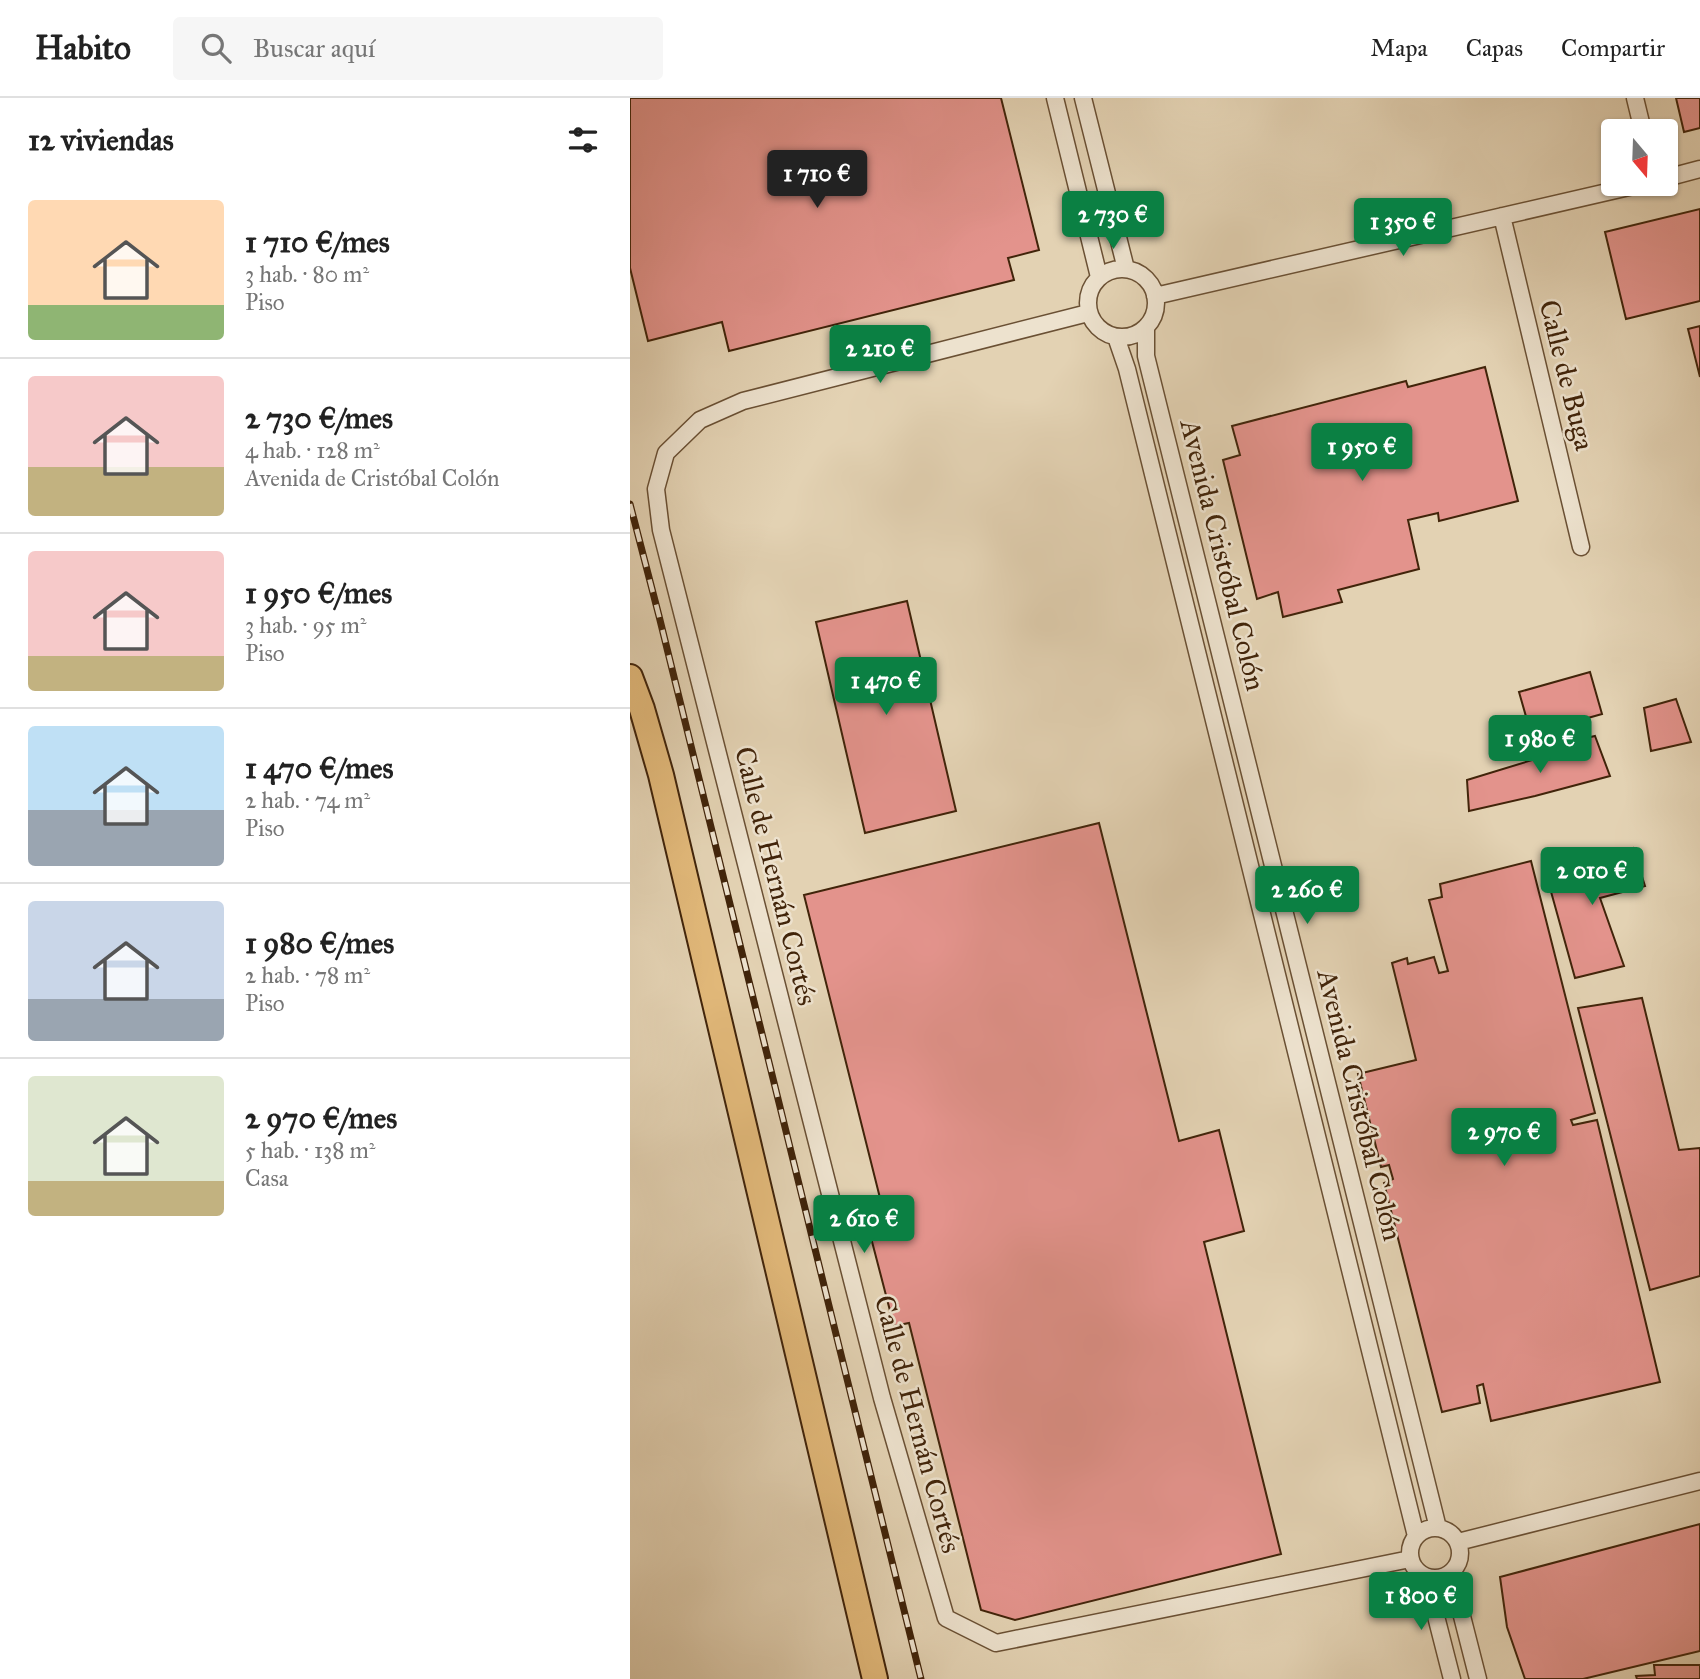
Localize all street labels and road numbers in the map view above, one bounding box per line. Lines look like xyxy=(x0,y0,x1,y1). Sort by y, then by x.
street label: Calle de Buga xyxy=(1531,296,1603,454)
street label: Avenida Cristóbal Colón xyxy=(1172,415,1274,694)
street label: Calle de Hernán Cortés xyxy=(727,743,825,1009)
street label: Avenida Cristóbal Colón xyxy=(1309,965,1411,1244)
street label: Calle de Hernán Cortés xyxy=(867,1291,969,1557)

